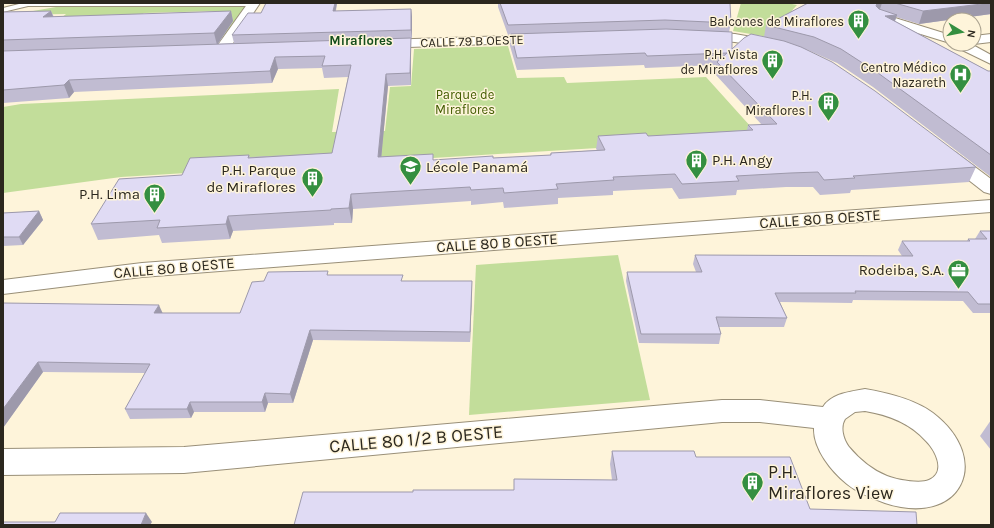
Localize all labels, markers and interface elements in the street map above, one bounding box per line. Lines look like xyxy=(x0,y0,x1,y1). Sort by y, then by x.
building icon: Balcones de Miraflores xyxy=(846,8,872,41)
north arrow xyxy=(942,12,982,52)
place label: Balcones de Miraflores xyxy=(709,14,844,29)
text: N xyxy=(964,29,978,39)
street label: CALLE 79 B OESTE xyxy=(420,32,524,50)
district label: Miraflores xyxy=(329,33,393,48)
place label: P.H. Vista de Miraflores xyxy=(680,47,758,77)
building icon: P.H. Vista de Miraflores xyxy=(760,48,786,81)
place label: Centro Médico Nazareth xyxy=(861,60,946,90)
hospital icon: Centro Médico Nazareth xyxy=(948,61,974,94)
park label: Parque de Miraflores xyxy=(435,87,495,117)
place label: P.H. Miraflores I xyxy=(745,88,812,118)
building icon: P.H. Miraflores I xyxy=(815,89,841,122)
building icon: P.H. Angy xyxy=(683,147,709,180)
place label: P.H. Angy xyxy=(712,151,773,169)
school or university icon: Lécole Panamá xyxy=(397,154,423,187)
place label: Lécole Panamá xyxy=(426,158,528,176)
place label: P.H. Parque de Miraflores xyxy=(206,161,296,196)
building icon: P.H. Parque de Miraflores xyxy=(299,166,325,199)
building icon: P.H. Lima xyxy=(142,181,168,214)
place label: P.H. Lima xyxy=(79,185,140,203)
street label: CALLE 80 B OESTE xyxy=(759,206,881,232)
street label: CALLE 80 B OESTE xyxy=(436,230,558,256)
street label: CALLE 80 B OESTE xyxy=(113,254,235,282)
office icon: Rodeiba, S.A. xyxy=(946,257,972,290)
place label: Rodeiba, S.A. xyxy=(859,261,944,279)
street label: CALLE 80 1/2 B OESTE xyxy=(328,420,504,458)
place label: P.H. Miraflores View xyxy=(768,461,893,504)
building icon: P.H. Miraflores View xyxy=(740,469,766,502)

